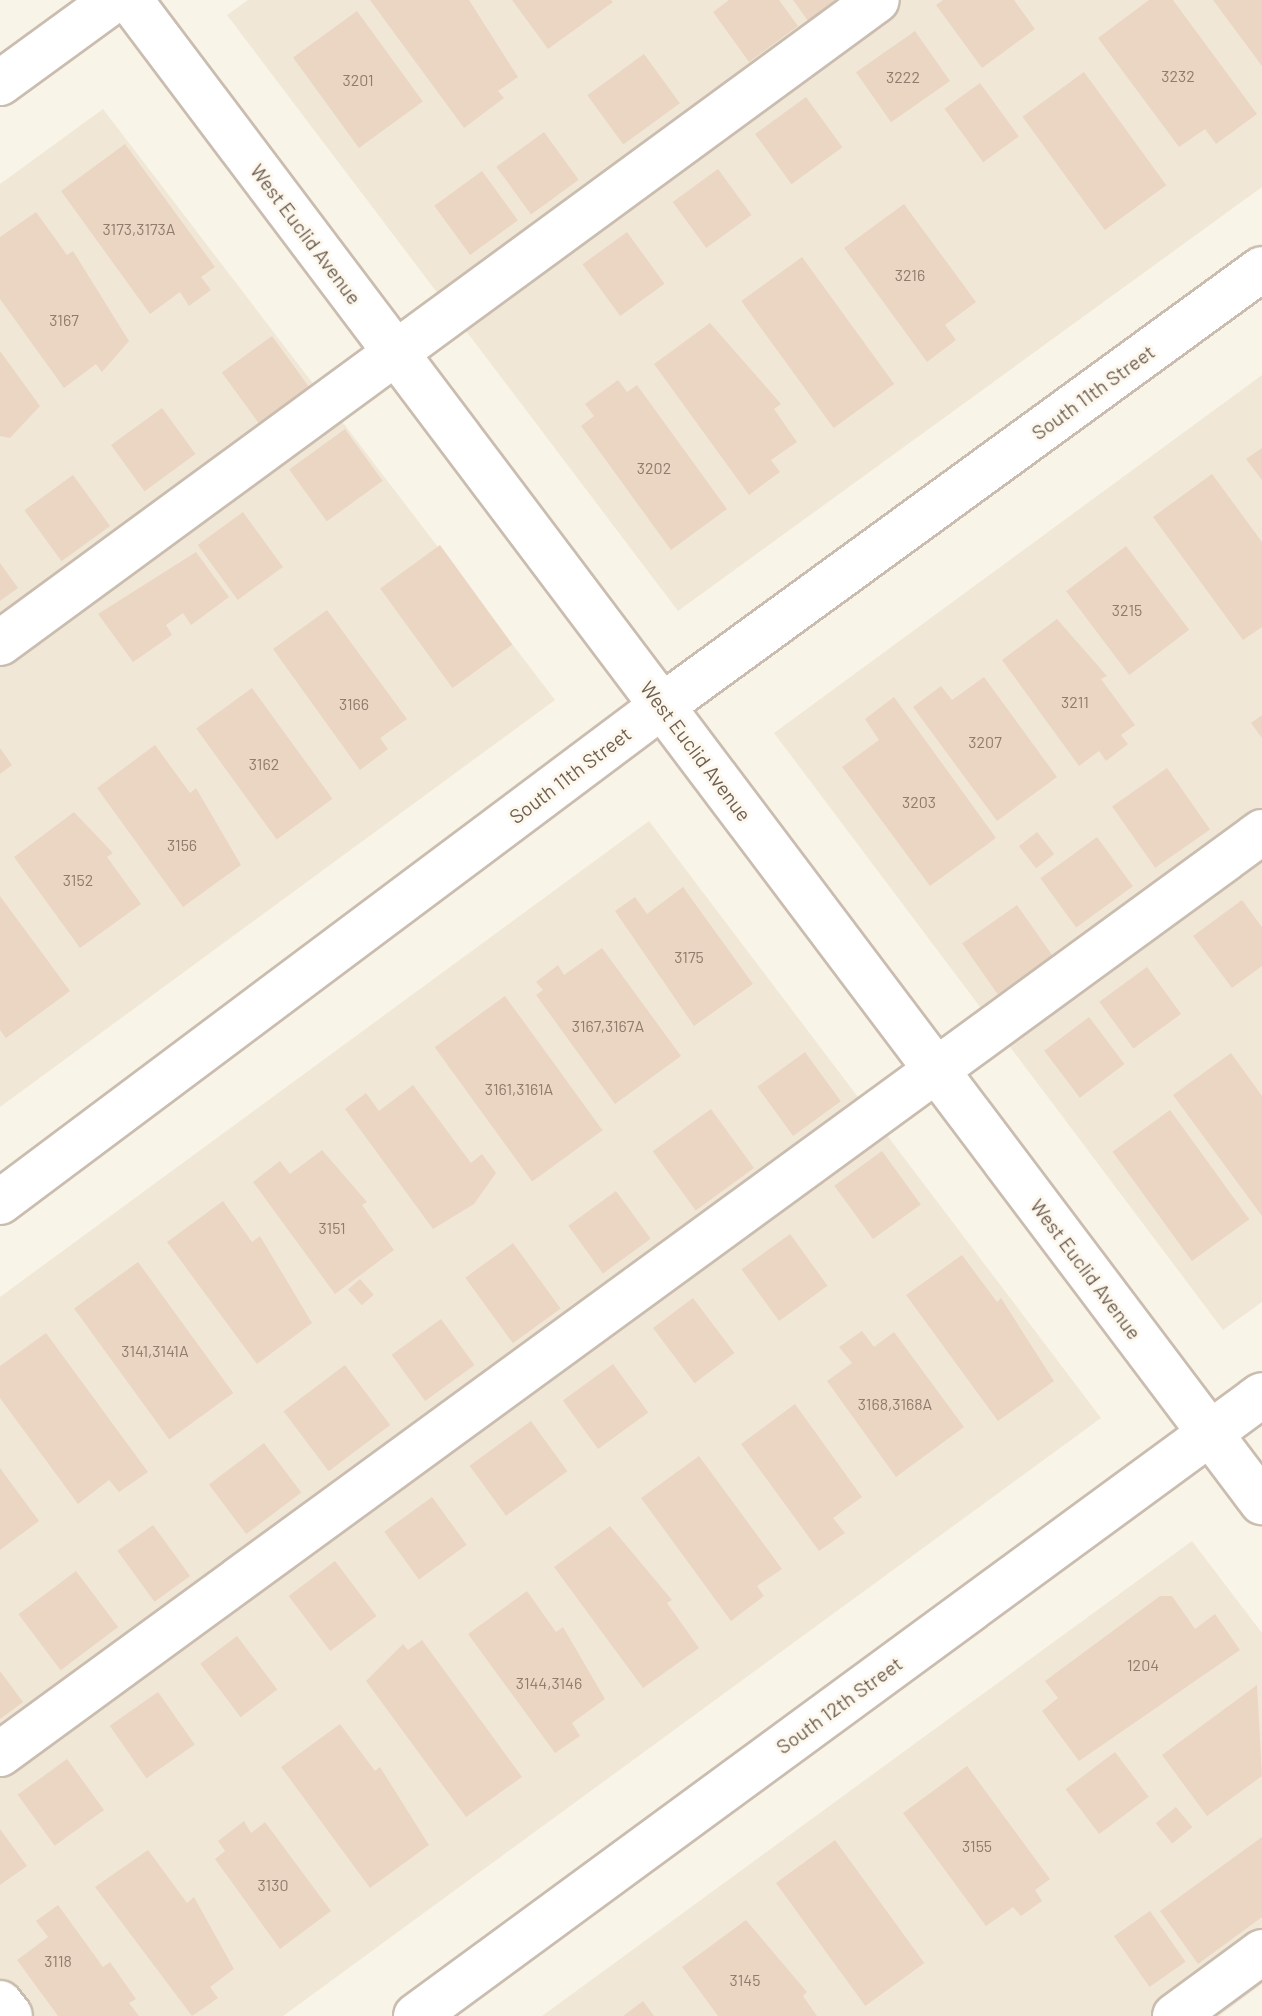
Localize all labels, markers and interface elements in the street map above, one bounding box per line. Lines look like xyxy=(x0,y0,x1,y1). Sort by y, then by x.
house number: 3232 xyxy=(1161,66,1195,86)
house number: 3222 xyxy=(886,67,920,87)
house number: 3201 xyxy=(342,70,374,90)
street label: West Euclid Avenue xyxy=(245,159,367,309)
house number: 3173,3173A xyxy=(102,219,176,239)
house number: 3216 xyxy=(895,265,925,285)
house number: 3167 xyxy=(49,310,79,330)
street label: South 11th Street xyxy=(1027,339,1159,445)
house number: 3202 xyxy=(637,458,671,478)
house number: 3215 xyxy=(1112,600,1142,620)
street label: West Euclid Avenue xyxy=(635,676,757,826)
house number: 3211 xyxy=(1061,692,1089,712)
house number: 3166 xyxy=(339,694,369,714)
street label: South 11th Street xyxy=(504,721,636,829)
house number: 3207 xyxy=(968,732,1002,752)
house number: 3162 xyxy=(249,754,279,774)
house number: 3203 xyxy=(902,792,936,812)
house number: 3156 xyxy=(167,835,197,855)
house number: 3152 xyxy=(63,870,93,890)
house number: 3175 xyxy=(674,947,704,967)
house number: 3167,3167A xyxy=(572,1016,644,1036)
house number: 3161,3161A xyxy=(485,1079,553,1099)
street label: West Euclid Avenue xyxy=(1025,1194,1147,1344)
house number: 3151 xyxy=(318,1218,346,1238)
house number: 3141,3141A xyxy=(121,1341,189,1361)
house number: 3168,3168A xyxy=(858,1394,932,1414)
street label: South 12th Street xyxy=(771,1651,907,1759)
house number: 1204 xyxy=(1127,1655,1159,1675)
house number: 3144,3146 xyxy=(516,1673,582,1693)
house number: 3155 xyxy=(962,1836,992,1856)
house number: 3130 xyxy=(257,1875,289,1895)
house number: 3118 xyxy=(44,1951,72,1971)
house number: 3145 xyxy=(730,1970,760,1990)

